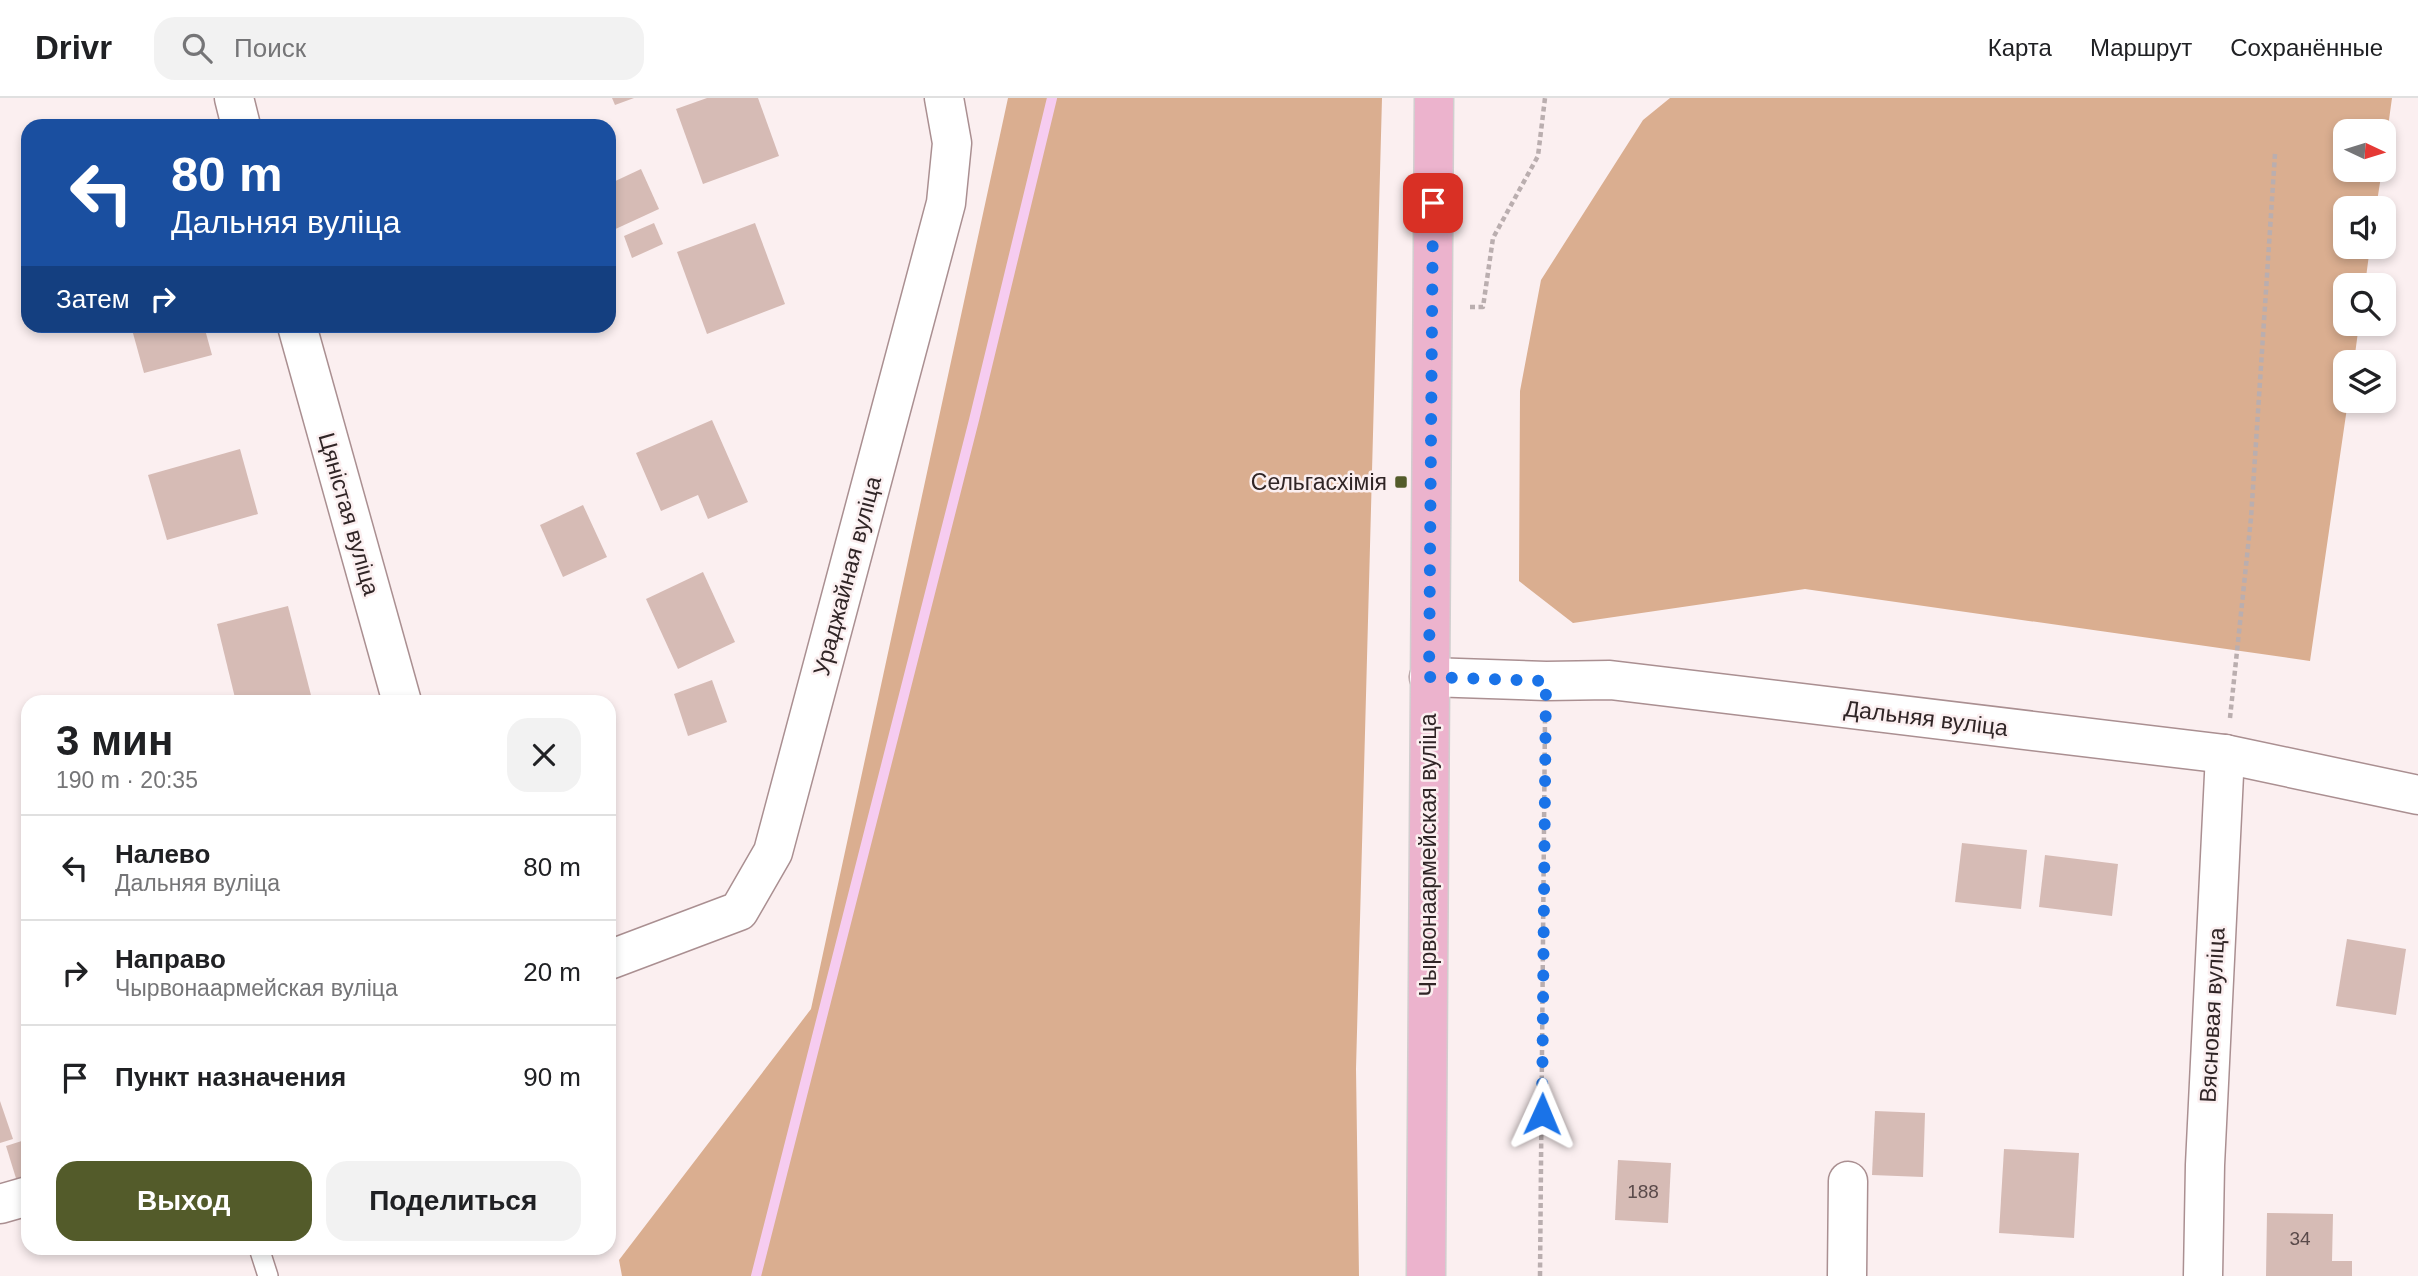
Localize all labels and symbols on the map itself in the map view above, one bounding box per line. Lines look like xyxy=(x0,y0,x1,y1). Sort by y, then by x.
north arrow xyxy=(2333,119,2396,182)
pin xyxy=(1403,173,1463,233)
street label: Цяністая вуліца xyxy=(313,430,385,598)
place label: Сельгасхімія xyxy=(1251,469,1387,495)
street label: Ураджайная вуліца xyxy=(808,473,886,678)
marker: Сельгасхімія xyxy=(1393,474,1409,490)
street label: Дальняя вуліца xyxy=(1843,695,2010,741)
street label: Чырвонаармейская вуліца xyxy=(1415,713,1441,996)
street label: Вясновая вуліца xyxy=(2194,927,2230,1103)
position arrow xyxy=(1505,1077,1579,1151)
house number: 188 xyxy=(1627,1181,1659,1202)
house number: 34 xyxy=(2289,1228,2311,1249)

